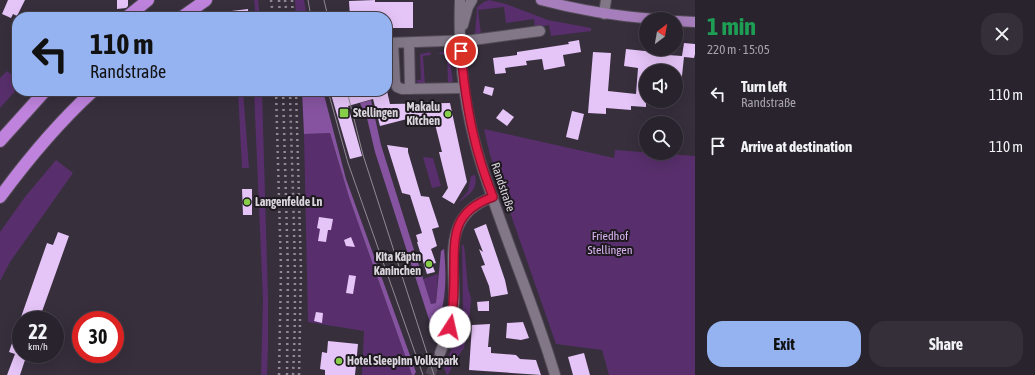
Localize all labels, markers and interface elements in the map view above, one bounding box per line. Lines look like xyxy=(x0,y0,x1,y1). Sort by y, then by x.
north arrow xyxy=(639,12,683,56)
map controls xyxy=(639,12,683,160)
text: 1 min xyxy=(707,13,756,40)
button: close xyxy=(981,13,1023,55)
icon: left xyxy=(24,28,76,80)
text: 110 m xyxy=(90,28,153,60)
pin xyxy=(444,34,478,68)
icon: arrive xyxy=(450,40,472,62)
text: 220 m · 15:05 xyxy=(707,42,770,57)
text: Randstraße xyxy=(90,61,166,82)
button: sound xyxy=(639,64,683,108)
text: Turn left xyxy=(741,78,787,95)
icon: left xyxy=(707,83,729,105)
text: 110 m xyxy=(989,86,1023,103)
text: Randstraße xyxy=(741,95,796,110)
place label: Makalu Kitchen xyxy=(406,100,440,128)
place label: Stellingen xyxy=(353,106,398,120)
marker: Stellingen xyxy=(338,107,350,119)
marker: Makalu Kitchen xyxy=(443,109,453,119)
button: search xyxy=(639,116,683,160)
icon: arrive xyxy=(707,135,729,157)
text: Arrive at destination xyxy=(741,138,852,155)
text: 110 m xyxy=(989,138,1023,155)
street label: Randstraße xyxy=(488,161,518,213)
place label: Langenfelde Ln xyxy=(255,195,322,209)
marker: Langenfelde Ln xyxy=(242,197,252,207)
park label: Friedhof Stellingen xyxy=(588,229,632,257)
place label: Kita Käptn Kaninchen xyxy=(374,250,421,278)
marker: Kita Käptn Kaninchen xyxy=(424,259,434,269)
position arrow xyxy=(429,306,471,348)
speed limit sign: 30 xyxy=(72,311,124,363)
text: 22 xyxy=(29,320,47,343)
button: Exit xyxy=(707,321,861,367)
button: Share xyxy=(869,321,1023,367)
text: km/h xyxy=(28,341,48,352)
place label: Hotel SleepInn Volkspark xyxy=(347,354,459,368)
marker: Hotel SleepInn Volkspark xyxy=(334,356,344,366)

